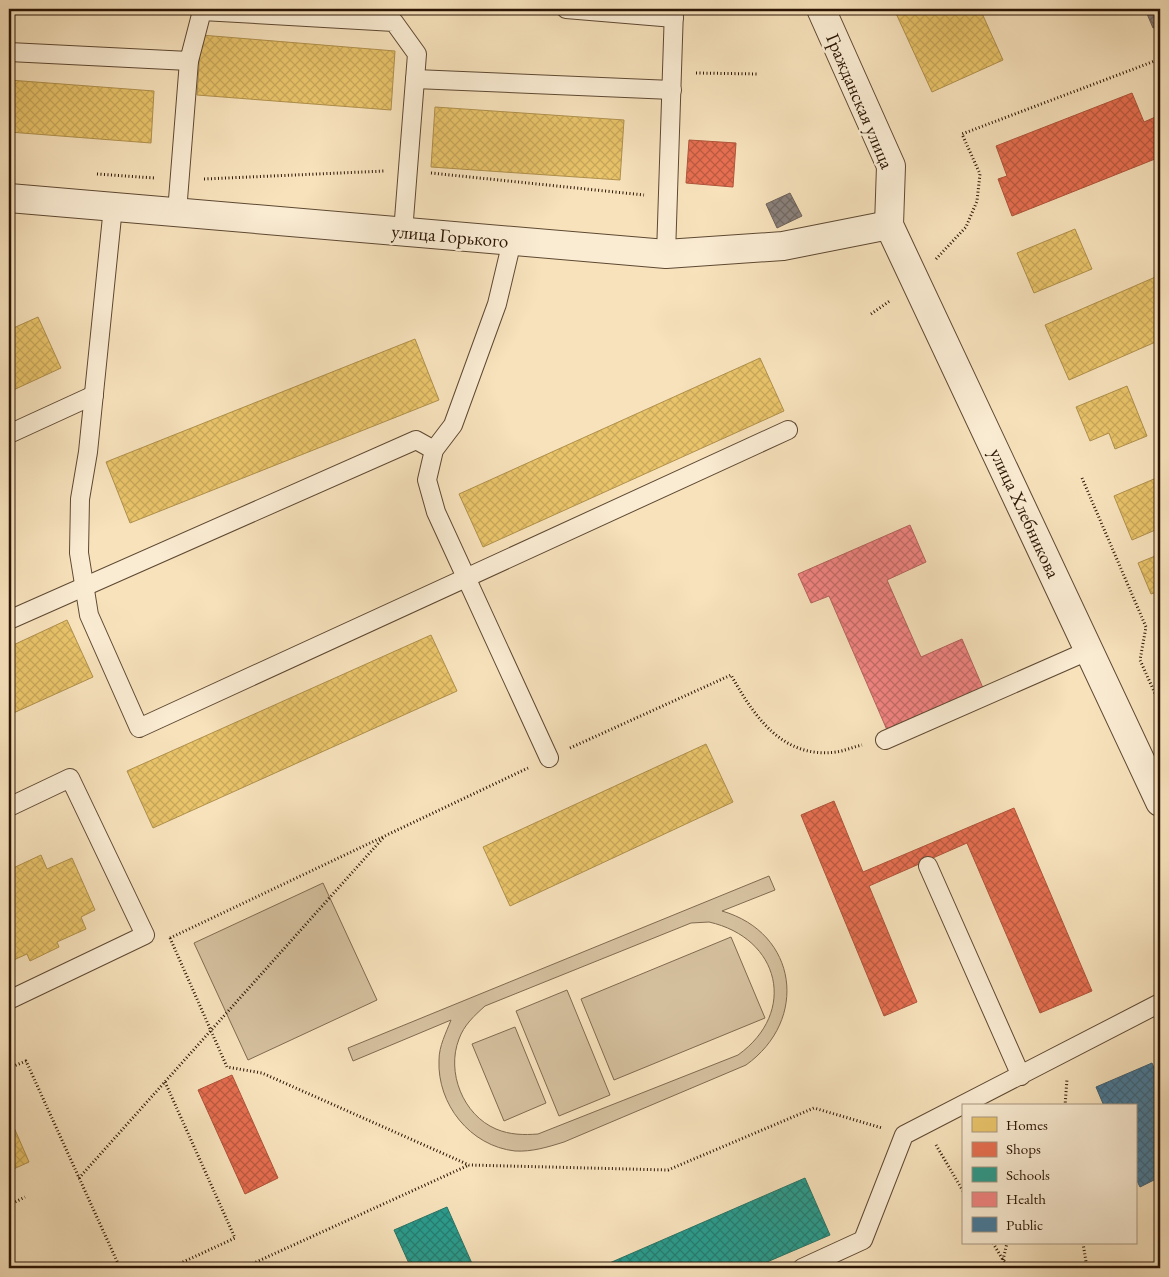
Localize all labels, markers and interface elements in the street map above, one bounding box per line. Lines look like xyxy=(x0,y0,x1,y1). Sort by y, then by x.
street label: Гражданская улица xyxy=(820,30,900,173)
street label: улица Горького xyxy=(391,218,509,254)
street label: улица Хлебникова xyxy=(984,444,1066,582)
legend xyxy=(962,1104,1136,1244)
text: Homes xyxy=(1006,1115,1048,1134)
text: Shops xyxy=(1006,1139,1041,1158)
text: Schools xyxy=(1006,1165,1050,1184)
text: Health xyxy=(1006,1189,1046,1208)
text: Public xyxy=(1006,1215,1043,1234)

